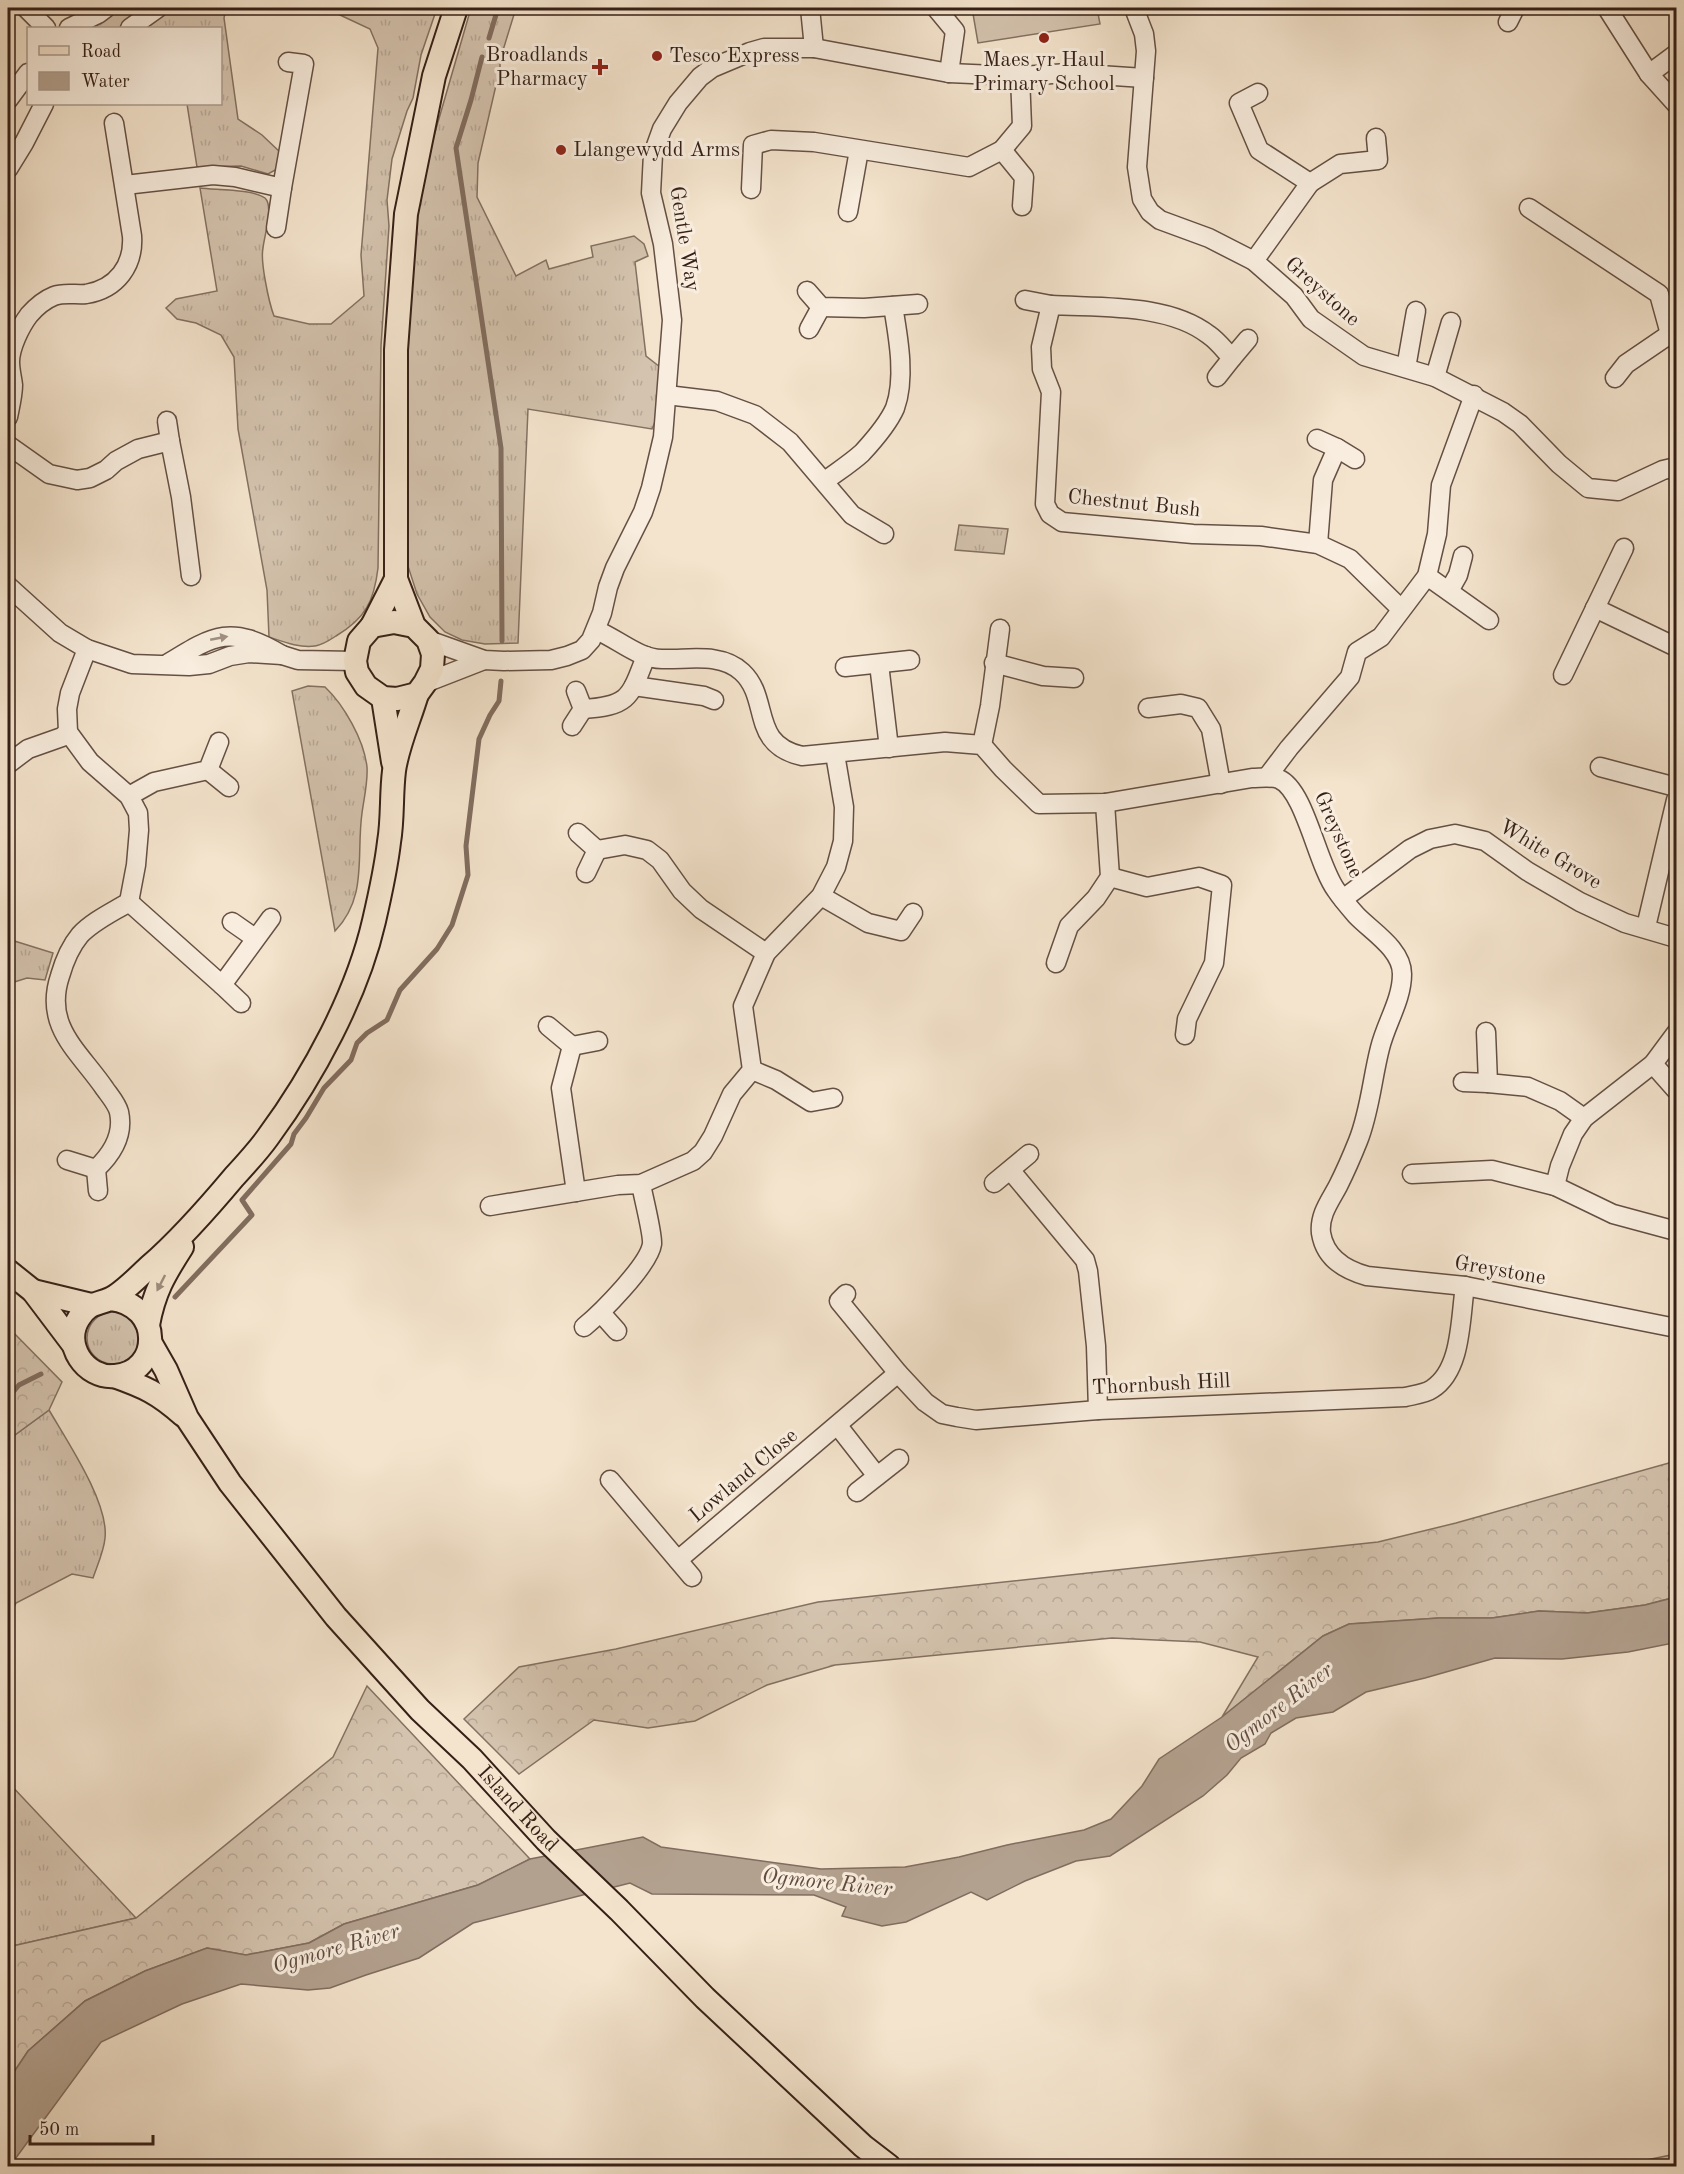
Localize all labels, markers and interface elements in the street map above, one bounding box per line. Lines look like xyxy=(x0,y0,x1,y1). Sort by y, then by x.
legend xyxy=(27,27,222,105)
marker: Maes yr Haul Primary School xyxy=(1037,31,1051,45)
text: Road xyxy=(81,43,121,61)
place label: Broadlands Pharmacy xyxy=(486,45,588,90)
place label: Tesco Express xyxy=(669,46,800,67)
marker: Tesco Express xyxy=(650,49,664,63)
place label: Maes yr Haul Primary School xyxy=(973,50,1115,95)
marker: Broadlands Pharmacy xyxy=(593,60,607,74)
text: Water xyxy=(81,73,130,91)
place label: Llangewydd Arms xyxy=(573,140,740,161)
marker: Llangewydd Arms xyxy=(554,143,568,157)
street label: Gentle Way xyxy=(665,185,703,293)
street label: Greystone xyxy=(1281,253,1363,331)
street label: Chestnut Bush xyxy=(1066,487,1202,521)
one-way arrow xyxy=(210,633,229,642)
street label: Greystone xyxy=(1310,789,1366,881)
street label: White Grove xyxy=(1495,816,1605,894)
street label: Greystone xyxy=(1453,1253,1547,1289)
one-way arrow xyxy=(156,1275,166,1292)
street label: Thornbush Hill xyxy=(1091,1371,1231,1399)
street label: Lowland Close xyxy=(686,1425,802,1527)
water label: Ogmore River xyxy=(1221,1659,1338,1757)
street label: Island Road xyxy=(473,1762,562,1856)
water label: Ogmore River xyxy=(761,1865,894,1901)
water label: Ogmore River xyxy=(270,1920,402,1978)
scale bar xyxy=(30,2108,153,2146)
text: 50 m xyxy=(39,2121,79,2139)

